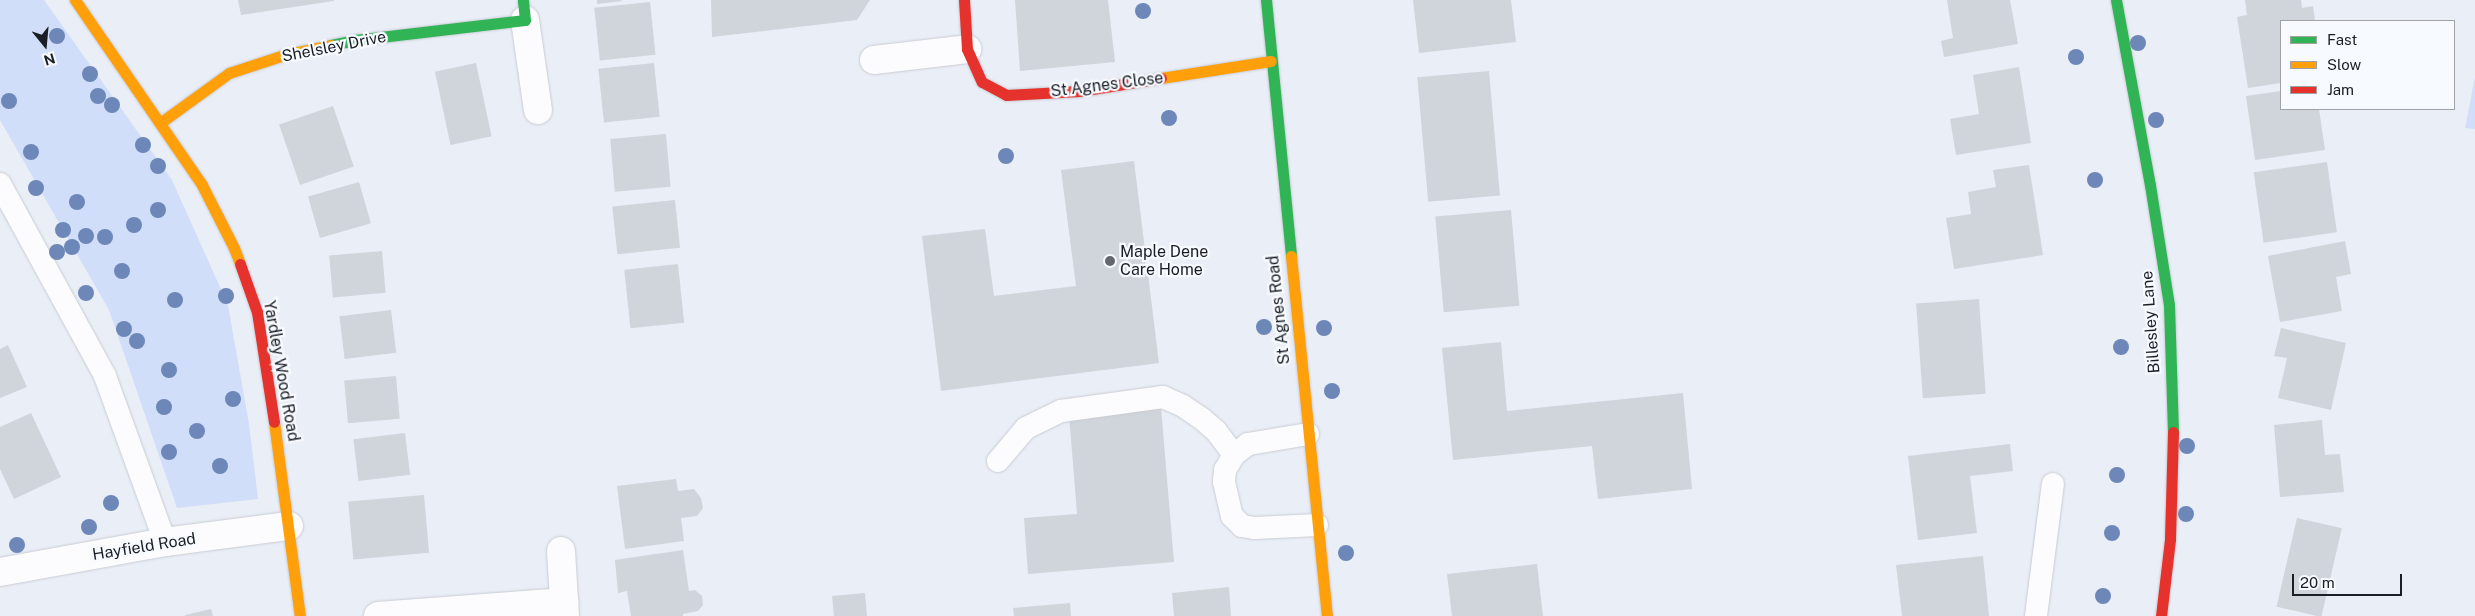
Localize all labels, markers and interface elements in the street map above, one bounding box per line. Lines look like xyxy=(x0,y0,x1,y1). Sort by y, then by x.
north arrow xyxy=(20,20,70,70)
legend xyxy=(2280,20,2455,110)
street label: Shelsley Drive xyxy=(280,27,388,67)
text: Fast xyxy=(2327,31,2357,48)
text: N xyxy=(42,50,57,69)
text: Slow xyxy=(2327,56,2361,73)
street label: St Agnes Close xyxy=(1050,69,1164,101)
text: Jam xyxy=(2327,81,2354,98)
place label: Maple Dene Care Home xyxy=(1120,242,1208,280)
street label: St Agnes Road xyxy=(1264,254,1294,366)
marker: Maple Dene Care Home xyxy=(1104,255,1116,267)
street label: Billesley Lane xyxy=(2138,270,2164,374)
street label: Yardley Wood Road xyxy=(259,299,303,443)
street label: Hayfield Road xyxy=(91,529,197,565)
scale bar xyxy=(2295,564,2405,596)
text: 20 m xyxy=(2300,574,2335,591)

